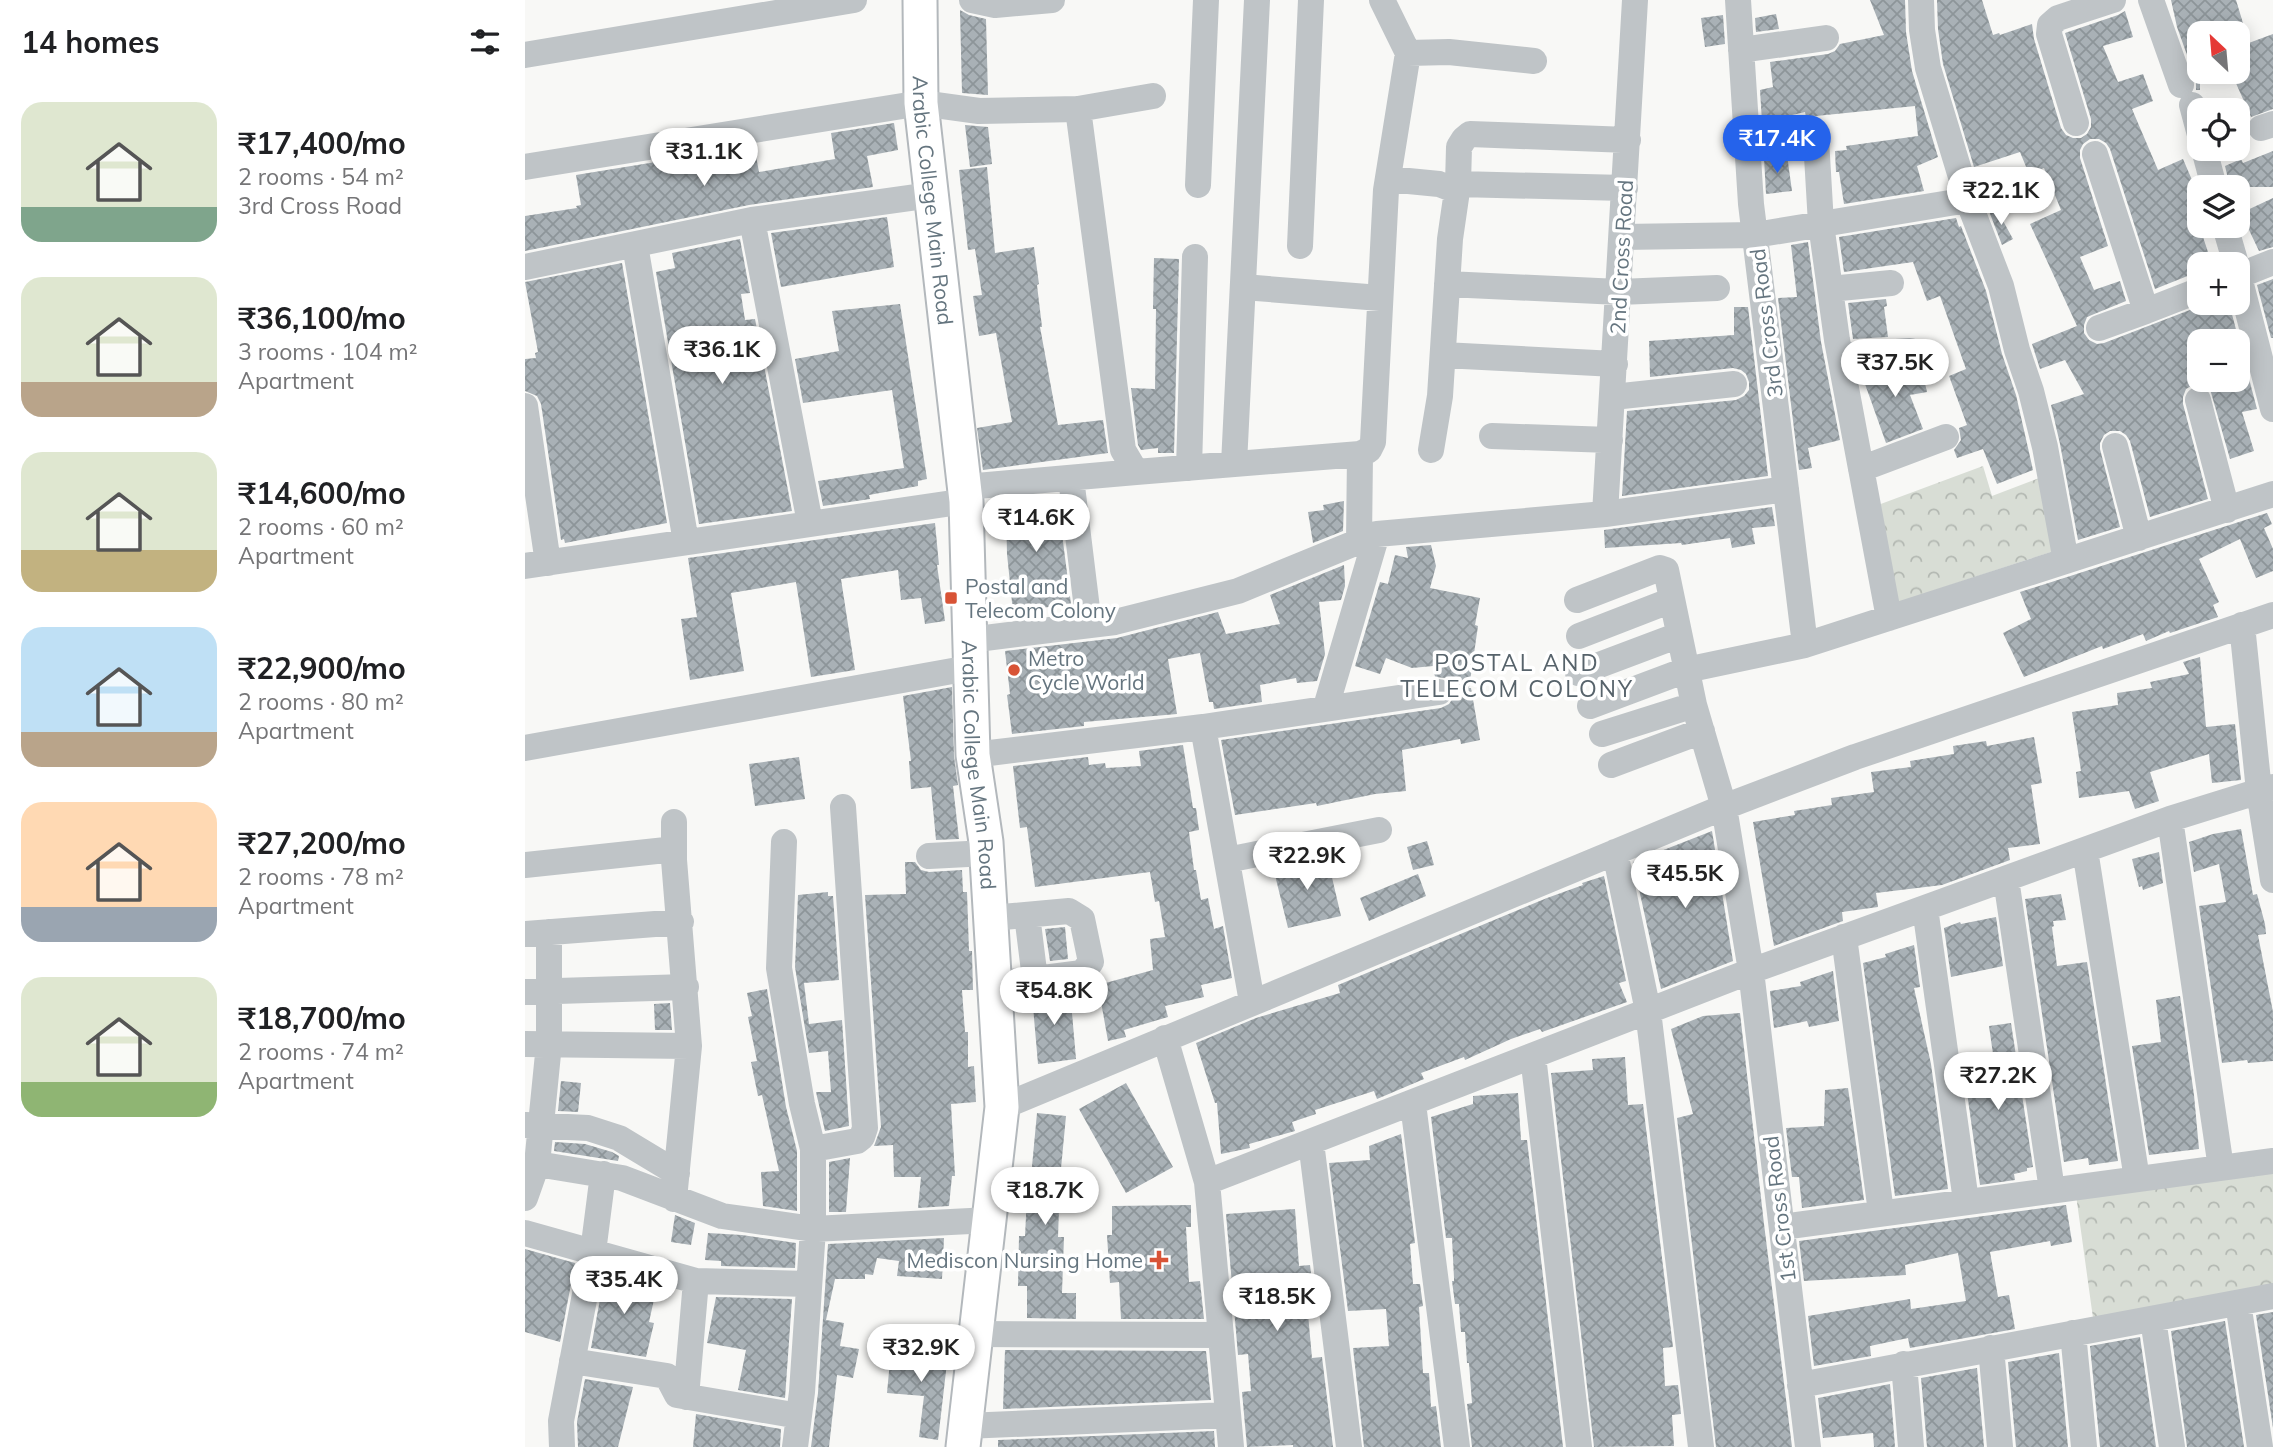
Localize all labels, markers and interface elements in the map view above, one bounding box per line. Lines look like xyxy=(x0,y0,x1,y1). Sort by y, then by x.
north arrow xyxy=(2187,21,2251,84)
map controls xyxy=(2187,21,2250,392)
text: 14 homes xyxy=(21,23,160,61)
icon: filters xyxy=(466,23,504,61)
street label: Arabic College Main Road xyxy=(908,76,959,326)
button: locate xyxy=(2187,98,2250,161)
pin: ₹17.4K xyxy=(1720,116,1834,175)
text: ₹17.4K xyxy=(1739,123,1815,152)
text: ₹17,400/mo xyxy=(238,124,406,162)
pin: ₹31.1K xyxy=(647,128,761,188)
icon: home xyxy=(77,130,161,214)
text: ₹31.1K xyxy=(666,136,742,165)
text: 2 rooms · 54 m² xyxy=(238,162,404,191)
pin: ₹22.1K xyxy=(1944,168,2058,227)
text: ₹22.1K xyxy=(1963,175,2039,204)
button: layers xyxy=(2187,175,2250,238)
street label: 2nd Cross Road xyxy=(1604,179,1638,335)
text: 3rd Cross Road xyxy=(238,191,402,220)
street label: 3rd Cross Road xyxy=(1744,247,1788,399)
button: + xyxy=(2187,252,2250,315)
text: ₹36,100/mo xyxy=(238,299,406,337)
icon: home xyxy=(77,305,161,389)
pin: ₹36.1K xyxy=(665,326,779,386)
button: − xyxy=(2187,329,2250,392)
text: ₹36.1K xyxy=(684,334,760,363)
text: 3 rooms · 104 m² xyxy=(238,337,418,366)
pin: ₹37.5K xyxy=(1838,340,1952,399)
text: ₹37.5K xyxy=(1857,347,1933,376)
text: Apartment xyxy=(238,366,354,395)
text: ₹14,600/mo xyxy=(238,474,406,512)
icon: home xyxy=(77,480,161,564)
pin: ₹14.6K xyxy=(979,494,1093,554)
text: ₹14.6K xyxy=(998,502,1074,531)
text: 2 rooms · 60 m² xyxy=(238,512,404,541)
text: Apartment xyxy=(238,541,354,570)
place label: Postal and Telecom Colony xyxy=(965,573,1116,623)
marker: Postal and Telecom Colony xyxy=(943,590,959,606)
street label: Arabic College Main Road xyxy=(957,640,1002,890)
place label: Metro Cycle World xyxy=(1028,645,1145,695)
district label: POSTAL AND TELECOM COLONY xyxy=(1400,648,1634,703)
text: ₹22,900/mo xyxy=(238,649,406,687)
icon: home xyxy=(77,655,161,739)
marker: Metro Cycle World xyxy=(1006,662,1022,678)
text: 2 rooms · 80 m² xyxy=(238,687,404,716)
text: Apartment xyxy=(238,716,354,745)
text: ₹27,200/mo xyxy=(238,824,406,862)
icon: home xyxy=(77,830,161,914)
pin: ₹22.9K xyxy=(1250,832,1364,892)
text: ₹22.9K xyxy=(1269,840,1345,869)
pin: ₹45.5K xyxy=(1628,850,1742,910)
text: ₹45.5K xyxy=(1647,858,1723,887)
text: 2 rooms · 78 m² xyxy=(238,862,404,891)
text: Apartment xyxy=(238,891,354,920)
pin: ₹54.8K xyxy=(997,968,1111,1027)
text: ₹54.8K xyxy=(1016,975,1092,1004)
text: ₹18,700/mo xyxy=(238,999,406,1037)
icon: home xyxy=(77,1005,161,1089)
text: 2 rooms · 74 m² xyxy=(238,1037,404,1066)
pin: ₹27.2K xyxy=(1941,1052,2055,1112)
text: ₹27.2K xyxy=(1960,1060,2036,1089)
text: Apartment xyxy=(238,1066,354,1095)
street label: 1st Cross Road xyxy=(1757,1134,1801,1284)
pin: ₹18.7K xyxy=(988,1168,1102,1227)
text: ₹18.7K xyxy=(1007,1175,1083,1204)
place label: Mediscon Nursing Home xyxy=(906,1247,1143,1273)
marker: Mediscon Nursing Home xyxy=(1149,1250,1169,1270)
pin: ₹35.4K xyxy=(567,1256,681,1316)
text: ₹35.4K xyxy=(586,1264,662,1293)
pin: ₹18.5K xyxy=(1220,1274,1334,1333)
text: ₹18.5K xyxy=(1239,1281,1315,1310)
pin: ₹32.9K xyxy=(864,1324,978,1384)
text: ₹32.9K xyxy=(883,1332,959,1361)

